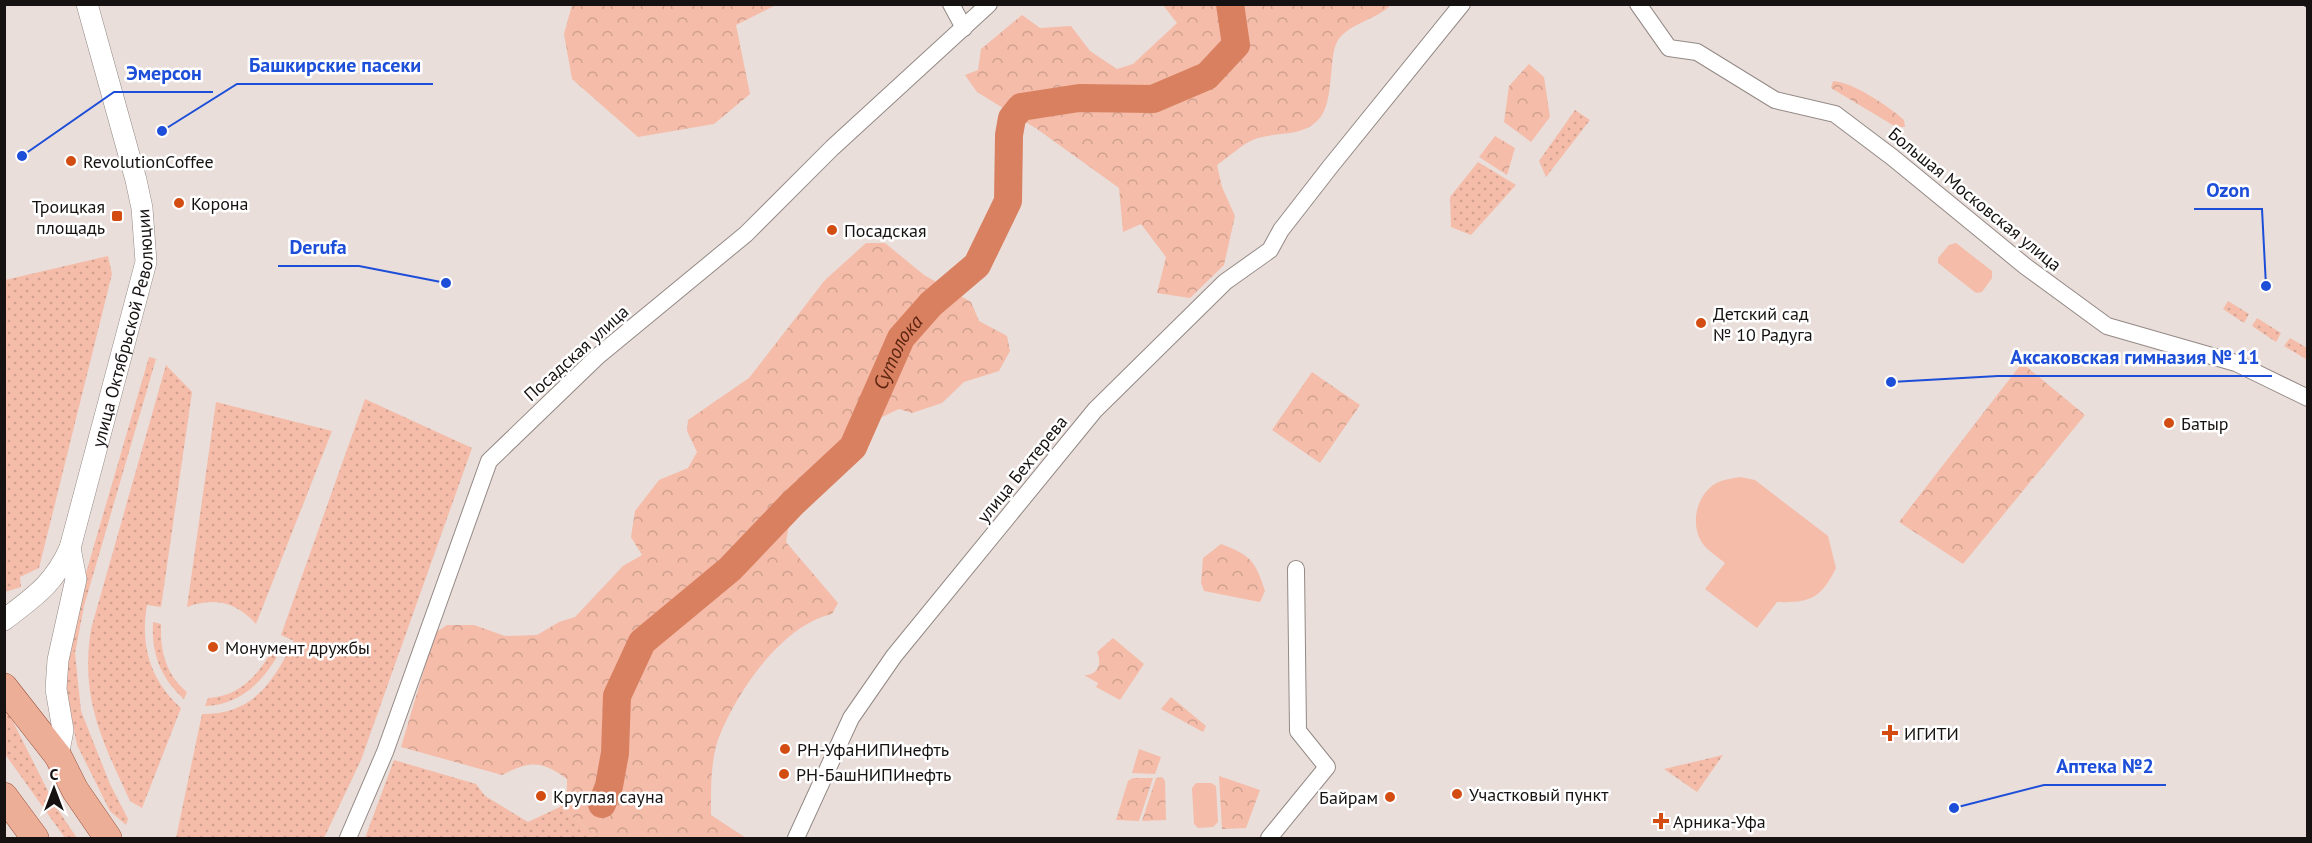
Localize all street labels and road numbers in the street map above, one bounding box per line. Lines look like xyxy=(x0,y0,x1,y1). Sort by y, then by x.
street label: Большая Московская улица xyxy=(1884,122,2066,276)
street label: улица Октябрьской Революции xyxy=(86,208,158,450)
street label: Посадская улица xyxy=(519,300,633,406)
street label: улица Бехтерева xyxy=(972,411,1072,527)

